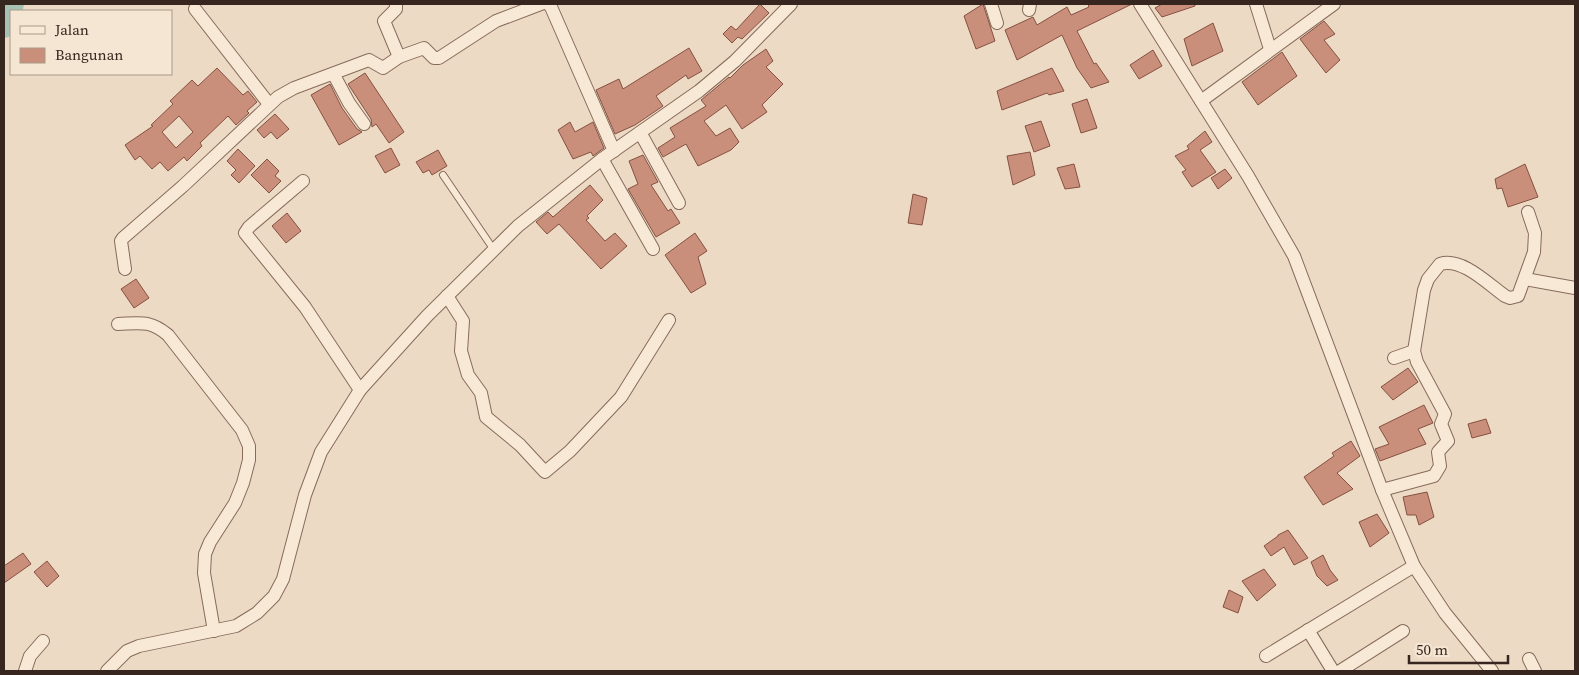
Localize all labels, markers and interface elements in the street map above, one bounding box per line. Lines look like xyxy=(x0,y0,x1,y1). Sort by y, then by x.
legend xyxy=(10,10,172,75)
text: Jalan xyxy=(54,19,89,40)
text: Bangunan xyxy=(55,44,123,65)
scale bar xyxy=(1409,632,1508,664)
text: 50 m xyxy=(1416,639,1448,660)

